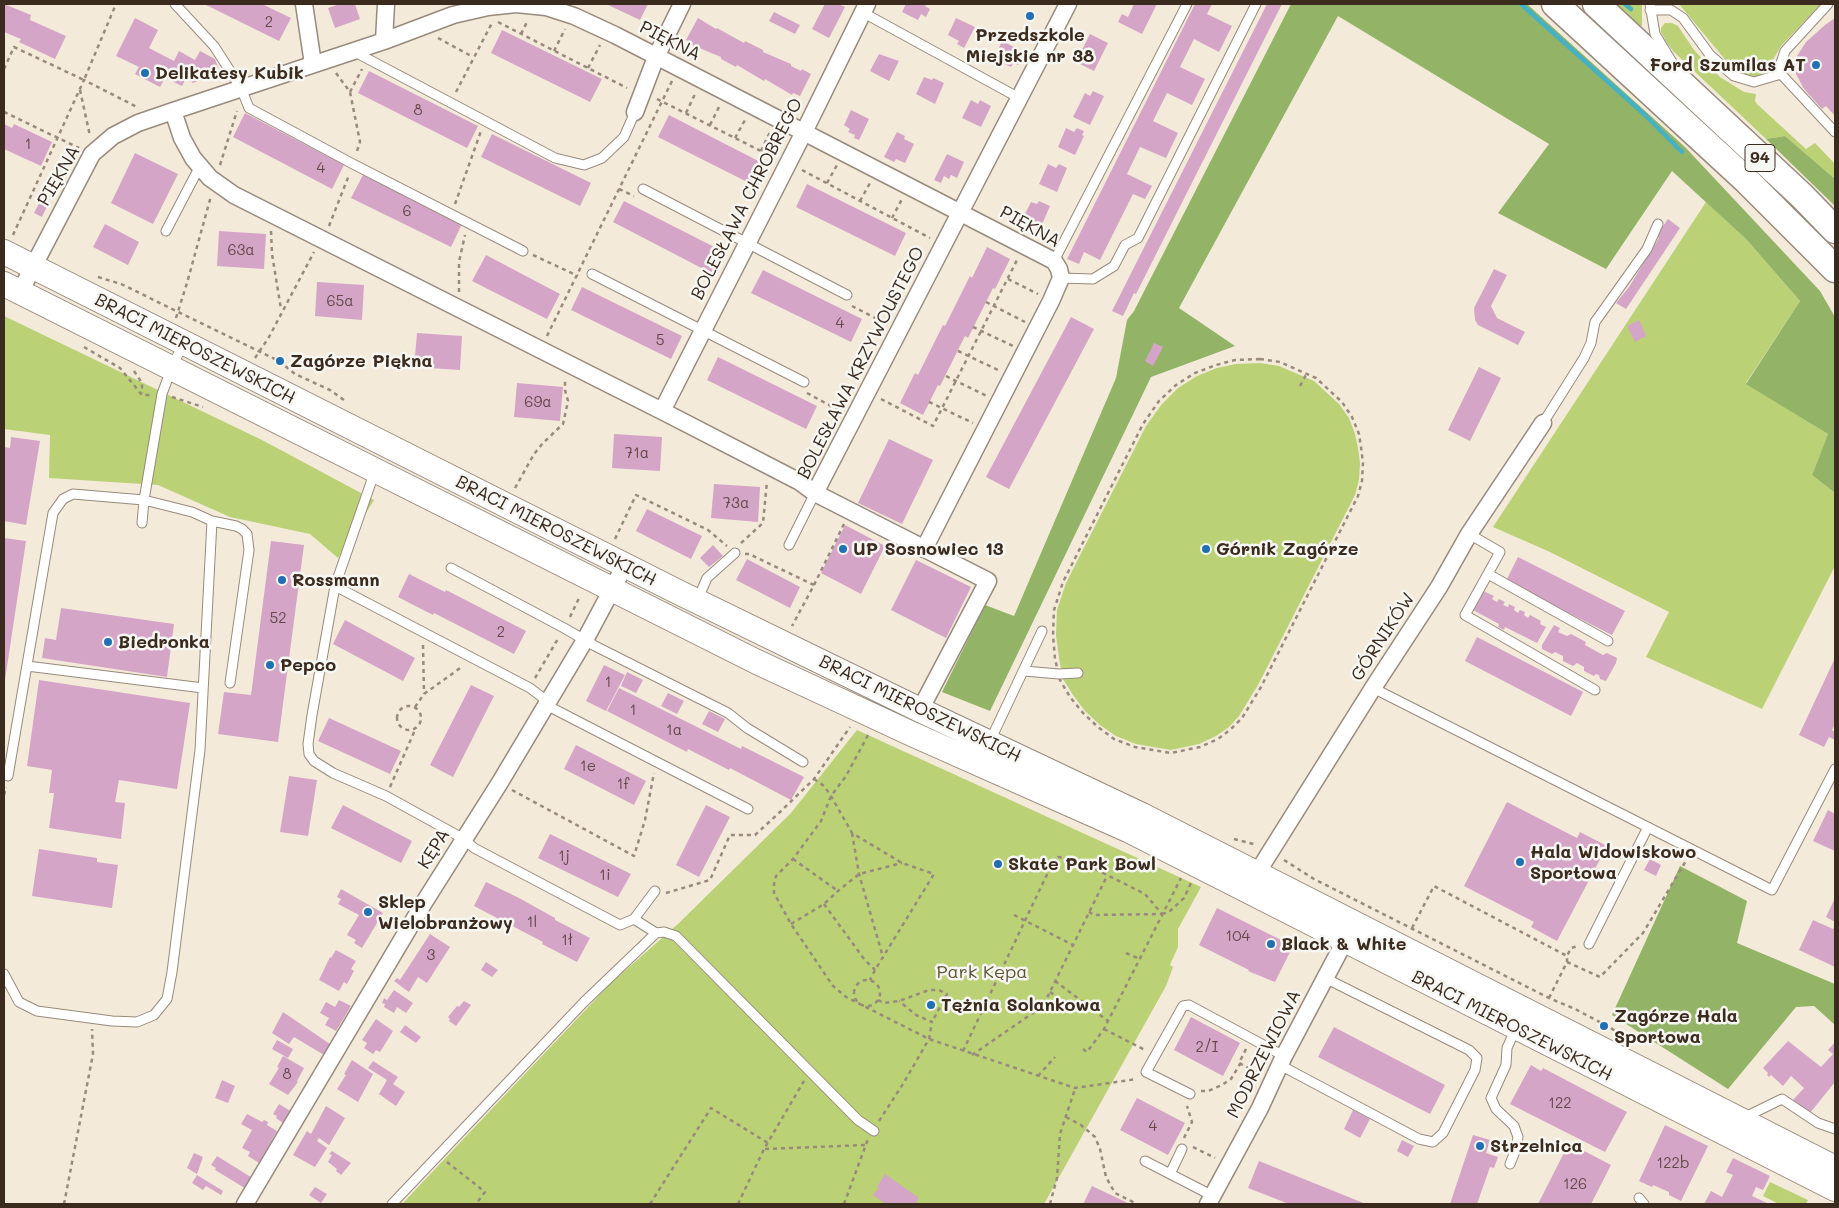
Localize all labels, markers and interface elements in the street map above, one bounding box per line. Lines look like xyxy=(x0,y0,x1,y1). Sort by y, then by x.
marker: Przedszkole Miejskie nr 38 xyxy=(1024,10,1036,22)
house number: 2 xyxy=(265,13,273,31)
street label: PIĘKNA xyxy=(636,16,704,66)
place label: Przedszkole Miejskie nr 38 xyxy=(966,24,1094,66)
place label: Ford Szumilas AT xyxy=(1650,54,1806,76)
marker: Ford Szumilas AT xyxy=(1810,59,1822,71)
place label: Delikatesy Kubik xyxy=(155,62,304,84)
marker: Delikatesy Kubik xyxy=(139,67,151,79)
street label: BOLESŁAWA CHROBREGO xyxy=(687,95,807,303)
house number: 8 xyxy=(413,101,423,119)
house number: 1 xyxy=(25,135,31,153)
street label: PIĘKNA xyxy=(33,142,85,210)
road number: 94 xyxy=(1745,144,1775,172)
house number: 4 xyxy=(317,159,325,177)
house number: 6 xyxy=(402,202,412,220)
street label: PIĘKNA xyxy=(996,202,1064,252)
house number: 63a xyxy=(227,241,255,259)
street label: BOLESŁAWA KRZYWOUSTEGO xyxy=(793,243,929,483)
street label: BRACI MIEROSZEWSKICH xyxy=(91,289,299,409)
house number: 65a xyxy=(326,292,354,310)
house number: 4 xyxy=(836,314,844,332)
house number: 5 xyxy=(656,331,664,349)
place label: Zagórze Piękna xyxy=(290,350,432,372)
marker: Zagórze Piękna xyxy=(274,355,286,367)
house number: 69a xyxy=(524,393,552,411)
house number: 71a xyxy=(625,444,649,462)
street label: BRACI MIEROSZEWSKICH xyxy=(452,471,660,591)
house number: 73a xyxy=(723,494,749,512)
place label: UP Sosnowiec 13 xyxy=(853,538,1004,560)
place label: Górnik Zagórze xyxy=(1216,538,1359,560)
marker: UP Sosnowiec 13 xyxy=(837,543,849,555)
marker: Górnik Zagórze xyxy=(1200,543,1212,555)
place label: Rossmann xyxy=(292,569,380,591)
marker: Rossmann xyxy=(276,574,288,586)
street label: GÓRNIKÓW xyxy=(1347,589,1419,685)
house number: 52 xyxy=(269,609,287,627)
house number: 2 xyxy=(497,623,505,641)
place label: Biedronka xyxy=(118,631,210,653)
marker: Biedronka xyxy=(102,636,114,648)
street label: BRACI MIEROSZEWSKICH xyxy=(816,651,1024,767)
place label: Pepco xyxy=(280,654,336,676)
marker: Pepco xyxy=(264,659,276,671)
house number: 1 xyxy=(605,673,611,691)
house number: 1 xyxy=(630,701,636,719)
house number: 1a xyxy=(666,721,682,739)
house number: 1e xyxy=(580,757,596,775)
house number: 1f xyxy=(617,775,629,793)
street label: KĘPA xyxy=(413,825,455,873)
place label: Hala Widowiskowo Sportowa xyxy=(1530,841,1696,884)
house number: 1j xyxy=(558,847,570,865)
place label: Skate Park Bowl xyxy=(1008,853,1156,875)
marker: Hala Widowiskowo Sportowa xyxy=(1514,856,1526,868)
marker: Skate Park Bowl xyxy=(992,858,1004,870)
house number: 1i xyxy=(599,866,611,884)
place label: Sklep Wielobranżowy xyxy=(378,891,513,934)
marker: Sklep Wielobranżowy xyxy=(362,906,374,918)
house number: 1l xyxy=(527,913,537,931)
house number: 104 xyxy=(1226,927,1250,945)
house number: 1ł xyxy=(561,931,573,949)
place label: Black & White xyxy=(1281,933,1407,955)
marker: Black & White xyxy=(1265,938,1277,950)
house number: 3 xyxy=(427,946,435,964)
park label: Park Kępa xyxy=(937,961,1027,983)
street label: BRACI MIEROSZEWSKICH xyxy=(1408,966,1616,1086)
street label: MODRZEWIOWA xyxy=(1222,986,1306,1122)
place label: Tężnia Solankowa xyxy=(941,994,1100,1016)
marker: Tężnia Solankowa xyxy=(925,999,937,1011)
place label: Zagórze Hala Sportowa xyxy=(1614,1005,1738,1048)
marker: Zagórze Hala Sportowa xyxy=(1598,1020,1610,1032)
house number: 2/I xyxy=(1196,1038,1218,1056)
house number: 8 xyxy=(282,1065,292,1083)
house number: 122 xyxy=(1548,1094,1572,1112)
house number: 4 xyxy=(1149,1117,1157,1135)
place label: Strzelnica xyxy=(1490,1135,1583,1157)
marker: Strzelnica xyxy=(1474,1140,1486,1152)
house number: 122b xyxy=(1657,1154,1689,1172)
house number: 126 xyxy=(1563,1175,1587,1193)

